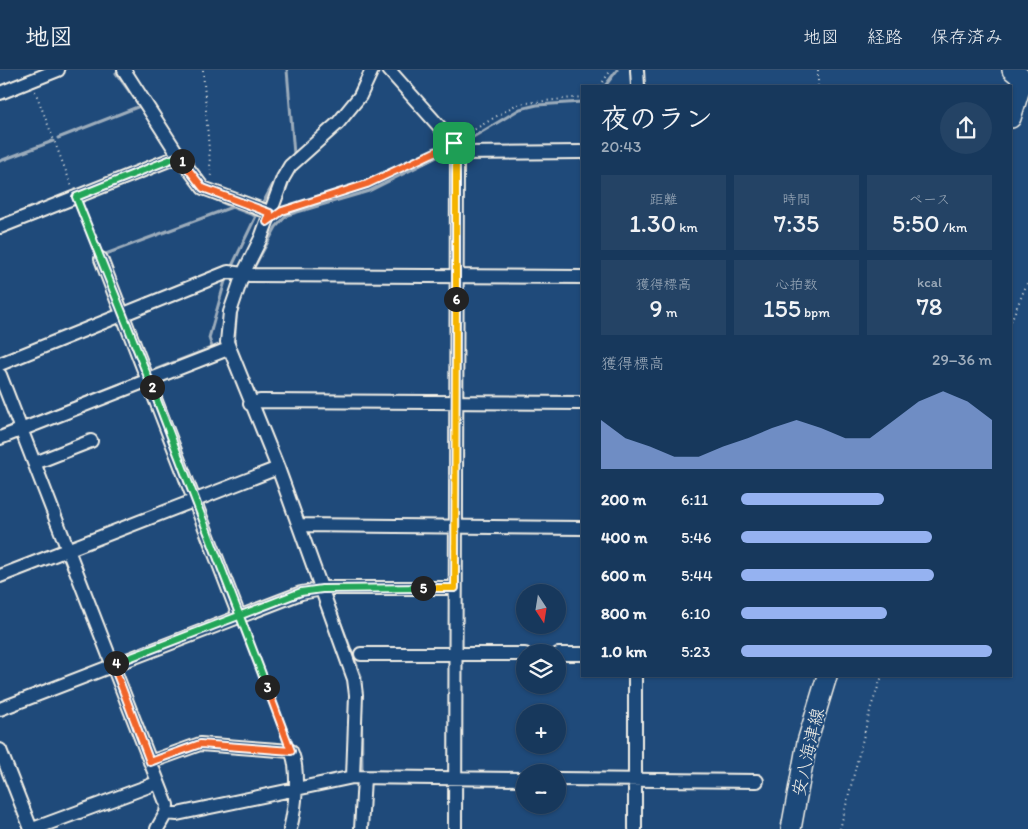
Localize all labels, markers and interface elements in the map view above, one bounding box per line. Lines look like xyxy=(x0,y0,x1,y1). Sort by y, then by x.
text: 地図 xyxy=(25,22,73,51)
text: 地図 xyxy=(803,26,839,48)
text: 経路 xyxy=(867,26,903,48)
text: 保存済み xyxy=(931,26,1003,48)
text: 夜のラン xyxy=(601,101,713,135)
button: share xyxy=(940,102,992,154)
pin xyxy=(433,122,475,164)
icon: arrive xyxy=(440,129,468,157)
text: 20:43 xyxy=(601,137,642,156)
pin: 1 xyxy=(170,148,194,174)
text: 1 xyxy=(179,153,186,170)
text: 距離 xyxy=(650,191,678,208)
text: 時間 xyxy=(783,191,811,208)
text: ペース xyxy=(909,191,950,208)
text: 1.30 xyxy=(629,208,676,238)
text: 7:35 xyxy=(774,208,819,238)
text: 5:50 xyxy=(892,208,940,238)
text: km xyxy=(676,219,698,236)
text: /km xyxy=(940,219,967,236)
text: kcal xyxy=(917,274,942,291)
text: 獲得標高 xyxy=(636,276,692,293)
text: 心拍数 xyxy=(776,276,818,293)
pin: 6 xyxy=(444,286,468,312)
text: 6 xyxy=(453,291,460,308)
text: 78 xyxy=(916,291,943,321)
text: 9 xyxy=(649,293,663,323)
text: 155 xyxy=(763,293,801,323)
text: m xyxy=(663,304,678,321)
text: bpm xyxy=(801,304,830,321)
text: 29–36 m xyxy=(932,350,992,369)
text: 獲得標高 xyxy=(601,354,665,373)
pin: 2 xyxy=(140,374,164,400)
text: 2 xyxy=(149,379,156,396)
text: 200 m xyxy=(601,490,646,509)
text: 6:11 xyxy=(681,490,708,509)
text: 400 m xyxy=(601,528,647,547)
text: 5:46 xyxy=(681,528,711,547)
text: 600 m xyxy=(601,566,646,585)
text: 5:44 xyxy=(681,566,713,585)
pin: 5 xyxy=(410,576,436,600)
text: 5 xyxy=(420,580,427,597)
north arrow xyxy=(516,584,566,634)
map controls xyxy=(516,584,566,814)
text: 800 m xyxy=(601,604,647,623)
text: 6:10 xyxy=(681,604,711,623)
text: 1.0 km xyxy=(601,642,647,661)
text: 5:23 xyxy=(681,642,710,661)
button: layers xyxy=(516,644,566,694)
pin: 4 xyxy=(104,650,128,676)
text: 4 xyxy=(112,655,121,672)
pin: 3 xyxy=(254,674,280,700)
text: 3 xyxy=(264,679,271,696)
button: + xyxy=(516,704,566,754)
street label: 安八海津線 xyxy=(787,706,829,798)
button: − xyxy=(516,764,566,814)

